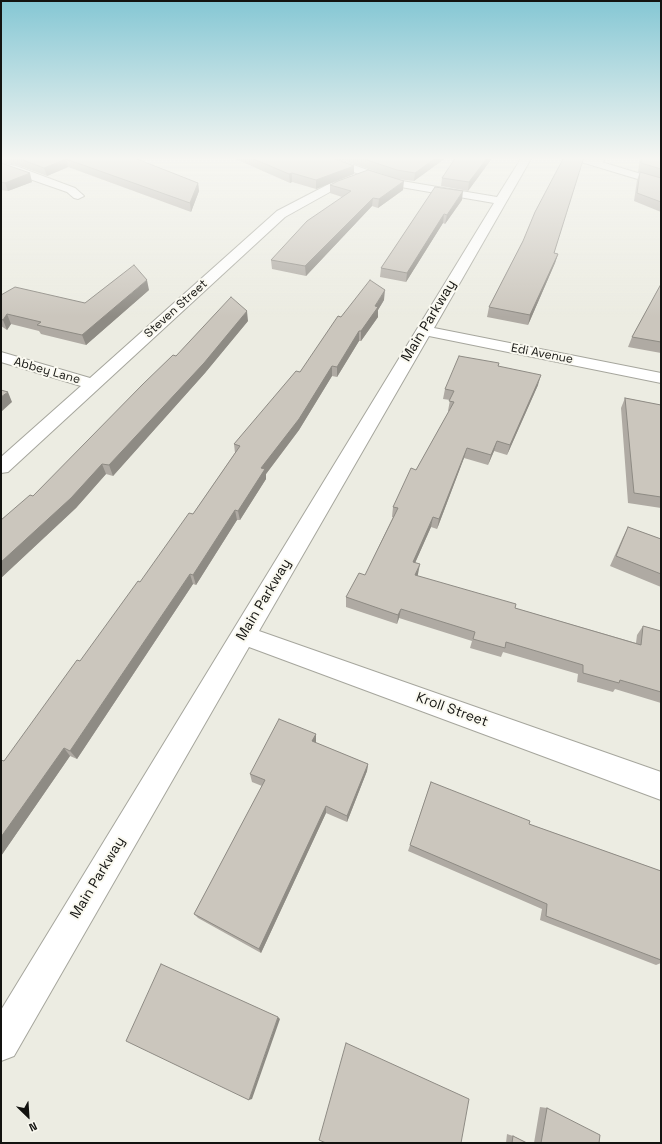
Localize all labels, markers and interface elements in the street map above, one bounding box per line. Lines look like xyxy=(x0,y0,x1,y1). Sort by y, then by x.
street label: Steven Street xyxy=(141,277,211,341)
street label: Main Parkway xyxy=(398,277,460,365)
street label: Edi Avenue xyxy=(510,341,574,367)
street label: Abbey Lane xyxy=(12,355,82,387)
street label: Main Parkway xyxy=(233,556,295,644)
street label: Kroll Street xyxy=(414,689,490,731)
street label: Main Parkway xyxy=(67,834,129,922)
north arrow xyxy=(8,1096,48,1136)
text: N xyxy=(27,1119,39,1135)

